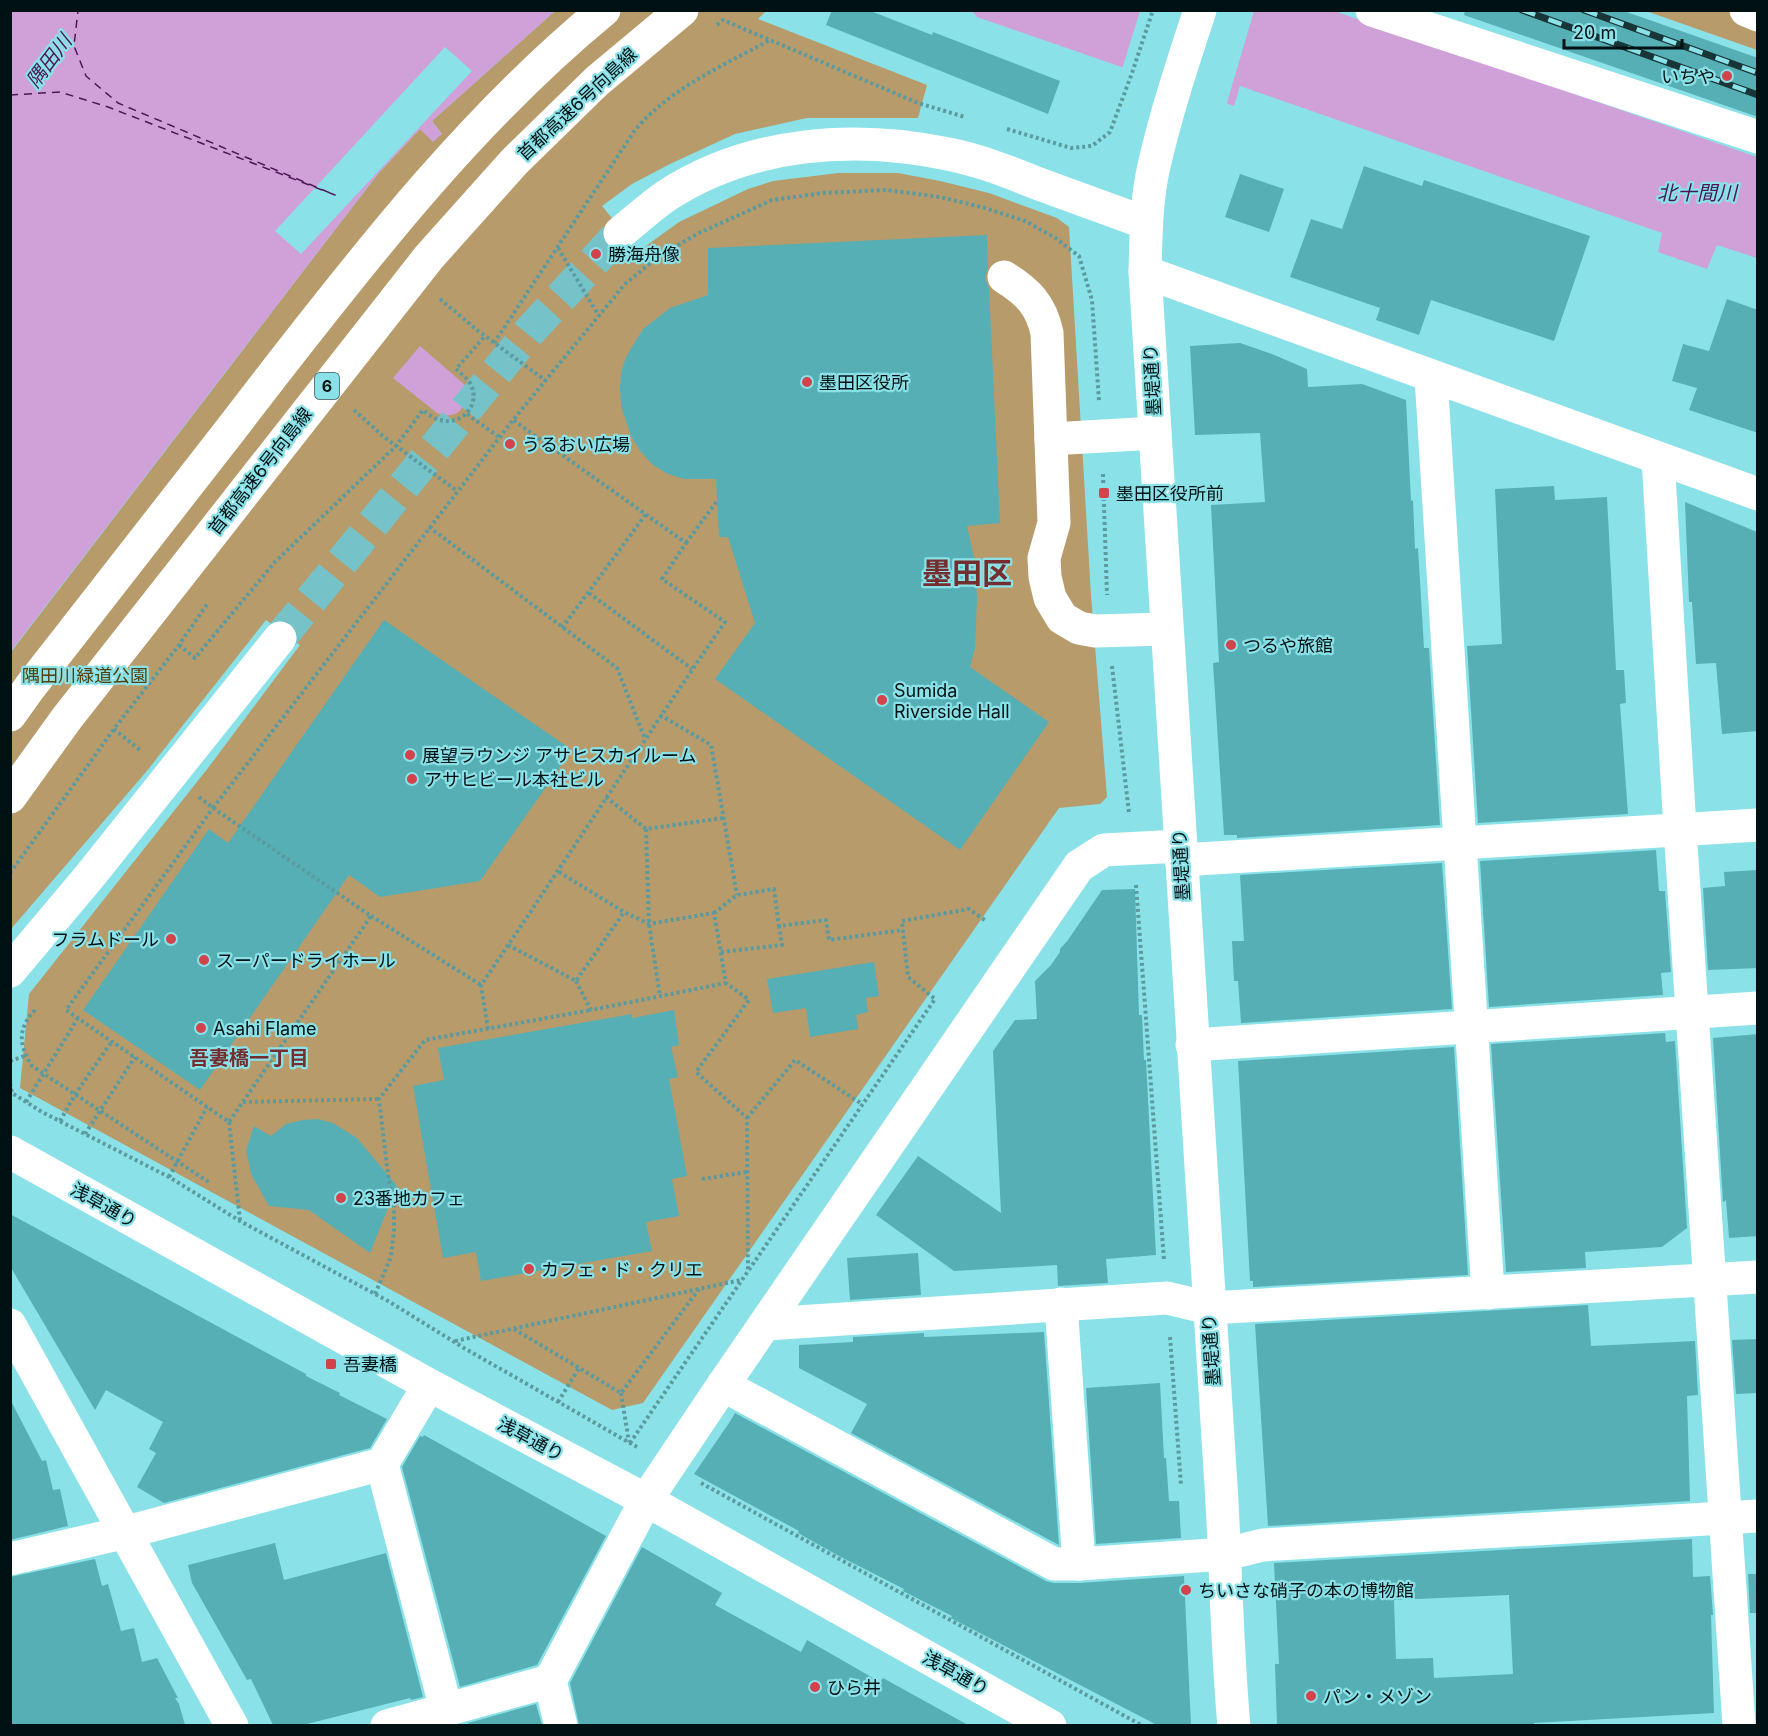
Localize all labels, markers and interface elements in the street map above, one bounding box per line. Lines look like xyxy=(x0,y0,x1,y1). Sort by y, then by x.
scale bar xyxy=(1564,12,1682,50)
text: 20 m xyxy=(1573,22,1616,43)
water label: 隅田川 xyxy=(21,28,78,92)
street label: 首都高速6号向島線 xyxy=(513,43,641,165)
place label: いちや xyxy=(1661,66,1715,87)
marker: いちや xyxy=(1720,69,1734,83)
water label: 北十間川 xyxy=(1657,181,1739,205)
place label: 勝海舟像 xyxy=(608,244,680,265)
marker: 勝海舟像 xyxy=(589,247,603,261)
street label: 墨堤通り xyxy=(1140,343,1164,417)
place label: 墨田区役所 xyxy=(819,372,909,393)
road number: 6 xyxy=(315,373,339,399)
marker: 墨田区役所 xyxy=(800,375,814,389)
street label: 首都高速6号向島線 xyxy=(204,403,316,539)
place label: うるおい広場 xyxy=(522,434,630,455)
marker: うるおい広場 xyxy=(503,437,517,451)
place label: 墨田区役所前 xyxy=(1116,483,1224,504)
marker: 墨田区役所前 xyxy=(1097,486,1111,500)
district label: 墨田区 xyxy=(922,555,1012,591)
place label: つるや旅館 xyxy=(1243,635,1333,656)
marker: つるや旅館 xyxy=(1224,638,1238,652)
park label: 隅田川緑道公園 xyxy=(22,665,148,686)
place label: Sumida Riverside Hall xyxy=(894,680,1010,722)
marker: Sumida Riverside Hall xyxy=(875,693,889,707)
place label: 展望ラウンジ アサヒスカイルーム xyxy=(422,745,697,766)
marker: 展望ラウンジ アサヒスカイルーム xyxy=(403,748,417,762)
place label: アサヒビール本社ビル xyxy=(424,769,604,790)
marker: アサヒビール本社ビル xyxy=(405,772,419,786)
street label: 墨堤通り xyxy=(1169,828,1193,902)
place label: フラムドール xyxy=(52,929,159,950)
marker: フラムドール xyxy=(164,932,178,946)
place label: スーパードライホール xyxy=(216,950,396,971)
marker: スーパードライホール xyxy=(197,953,211,967)
place label: Asahi Flame xyxy=(213,1018,316,1039)
marker: Asahi Flame xyxy=(194,1021,208,1035)
district label: 吾妻橋一丁目 xyxy=(189,1046,309,1070)
street label: 浅草通り xyxy=(67,1178,141,1232)
place label: 23番地カフェ xyxy=(353,1188,465,1209)
marker: 23番地カフェ xyxy=(334,1191,348,1205)
place label: カフェ・ド・クリエ xyxy=(541,1259,703,1280)
marker: カフェ・ド・クリエ xyxy=(522,1262,536,1276)
street label: 墨堤通り xyxy=(1198,1313,1224,1387)
place label: 吾妻橋 xyxy=(343,1354,397,1375)
marker: 吾妻橋 xyxy=(324,1357,338,1371)
street label: 浅草通り xyxy=(494,1413,568,1465)
place label: ちいさな硝子の本の博物館 xyxy=(1198,1580,1414,1601)
marker: ちいさな硝子の本の博物館 xyxy=(1179,1583,1193,1597)
street label: 浅草通り xyxy=(919,1646,993,1700)
place label: ひら井 xyxy=(827,1677,881,1698)
marker: ひら井 xyxy=(808,1680,822,1694)
place label: パン・メゾン xyxy=(1323,1686,1432,1707)
marker: パン・メゾン xyxy=(1304,1689,1318,1703)

